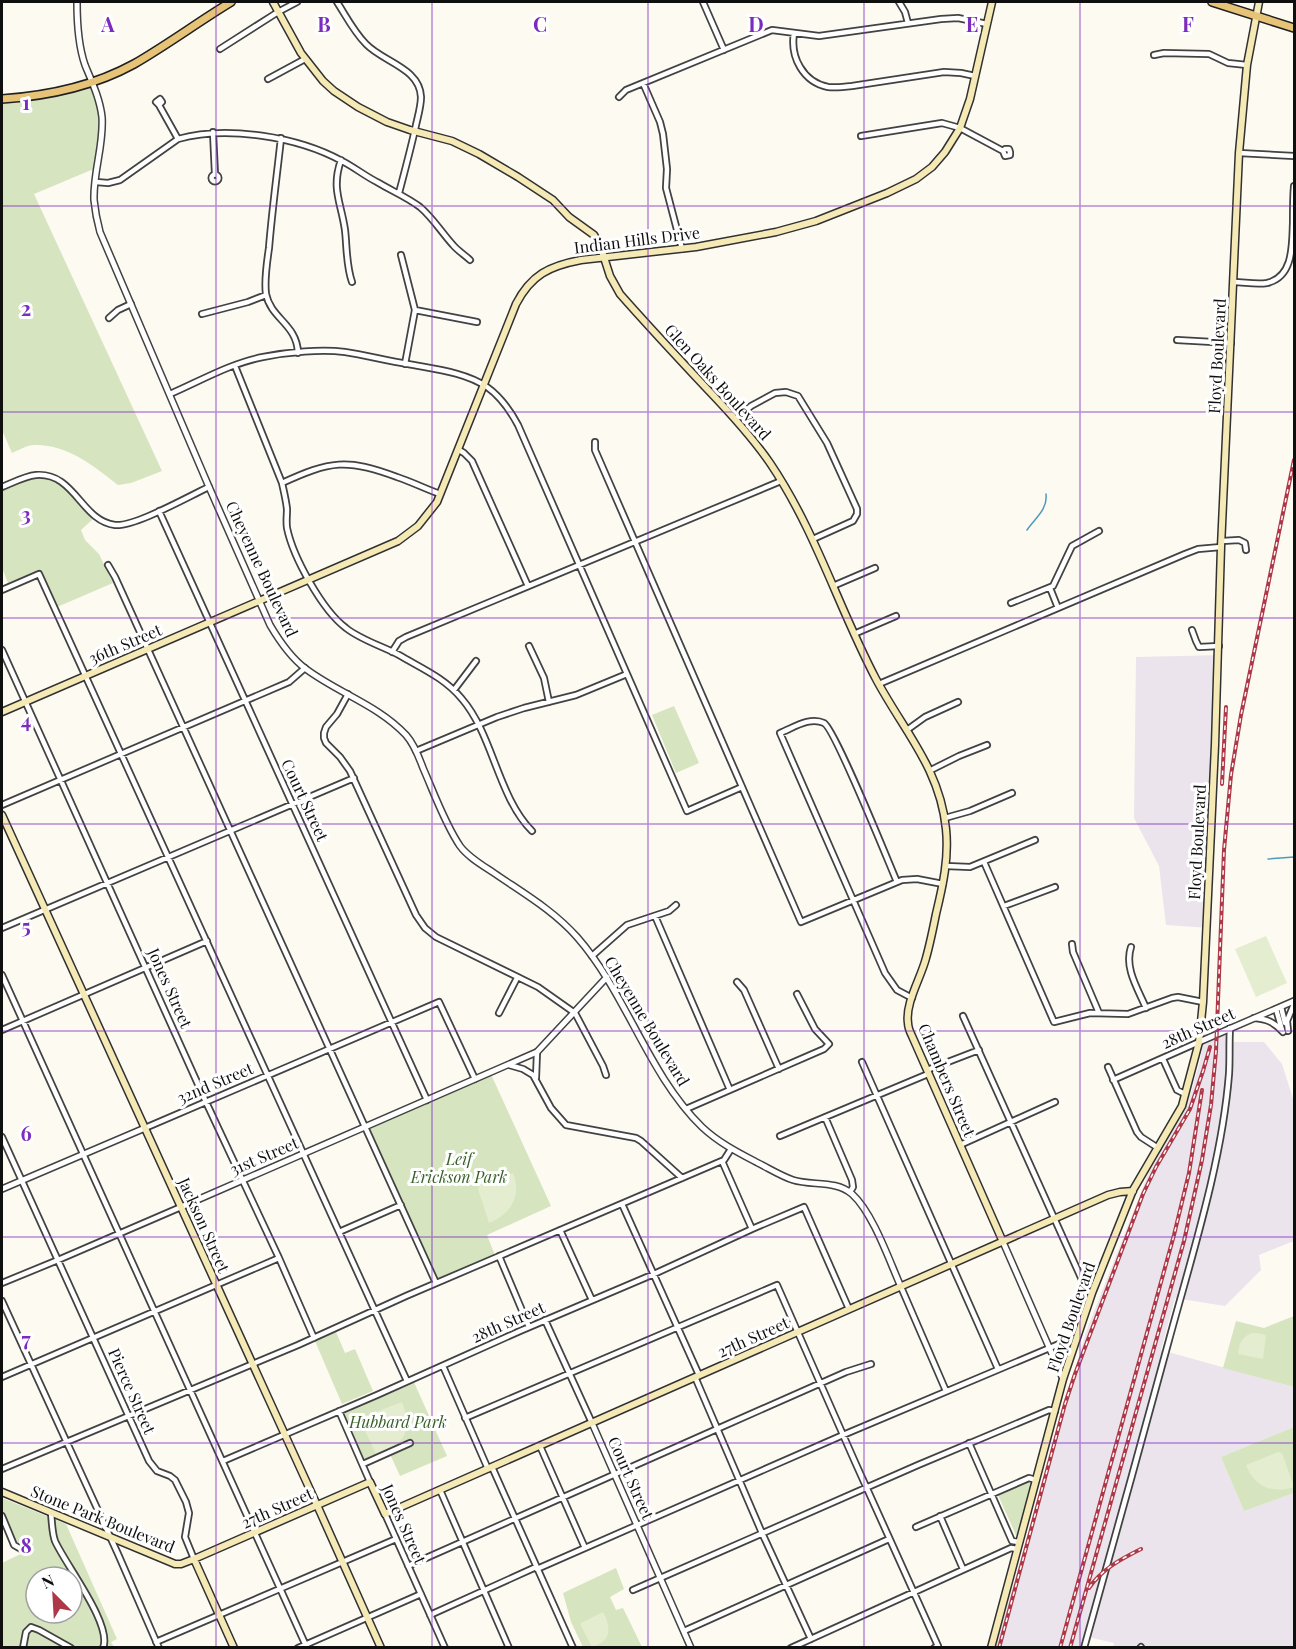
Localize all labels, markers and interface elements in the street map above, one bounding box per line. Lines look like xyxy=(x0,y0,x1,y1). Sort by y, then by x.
text: A xyxy=(100,10,115,37)
text: B xyxy=(317,10,331,37)
text: C xyxy=(533,10,547,37)
text: D xyxy=(748,10,764,37)
text: E xyxy=(966,10,978,37)
text: F xyxy=(1182,10,1194,37)
text: 1 xyxy=(22,88,30,115)
street label: Indian Hills Drive xyxy=(573,221,701,258)
text: 2 xyxy=(21,294,31,321)
street label: Floyd Boulevard xyxy=(1203,298,1230,414)
street label: Glen Oaks Boulevard xyxy=(661,319,776,444)
street label: Cheyenne Boulevard xyxy=(222,497,303,640)
text: 3 xyxy=(21,500,31,527)
street label: 36th Street xyxy=(85,619,165,668)
text: 4 xyxy=(21,706,31,733)
street label: Court Street xyxy=(277,755,334,845)
street label: Floyd Boulevard xyxy=(1183,784,1210,900)
text: 5 xyxy=(21,912,31,939)
street label: Jones Street xyxy=(143,944,198,1031)
street label: Cheyenne Boulevard xyxy=(600,952,694,1090)
street label: 28th Street xyxy=(1158,1002,1238,1053)
street label: Chambers Street xyxy=(914,1020,981,1140)
street label: 32nd Street xyxy=(174,1057,256,1108)
text: 6 xyxy=(20,1119,32,1146)
street label: 31st Street xyxy=(226,1132,302,1179)
park label: Leif Erickson Park xyxy=(410,1148,507,1187)
street label: Jackson Street xyxy=(174,1173,235,1276)
street label: Floyd Boulevard xyxy=(1042,1259,1099,1375)
street label: 28th Street xyxy=(468,1296,548,1347)
street label: 27th Street xyxy=(714,1311,792,1362)
text: 7 xyxy=(21,1325,31,1352)
street label: Pierce Street xyxy=(104,1345,161,1437)
park label: Hubbard Park xyxy=(348,1411,447,1432)
street label: Court Street xyxy=(604,1433,659,1523)
street label: Stone Park Boulevard xyxy=(28,1480,178,1557)
street label: Jones Street xyxy=(377,1480,432,1567)
street label: 27th Street xyxy=(238,1482,316,1533)
text: 8 xyxy=(20,1531,32,1558)
north arrow xyxy=(24,1565,84,1625)
text: N xyxy=(38,1569,58,1593)

